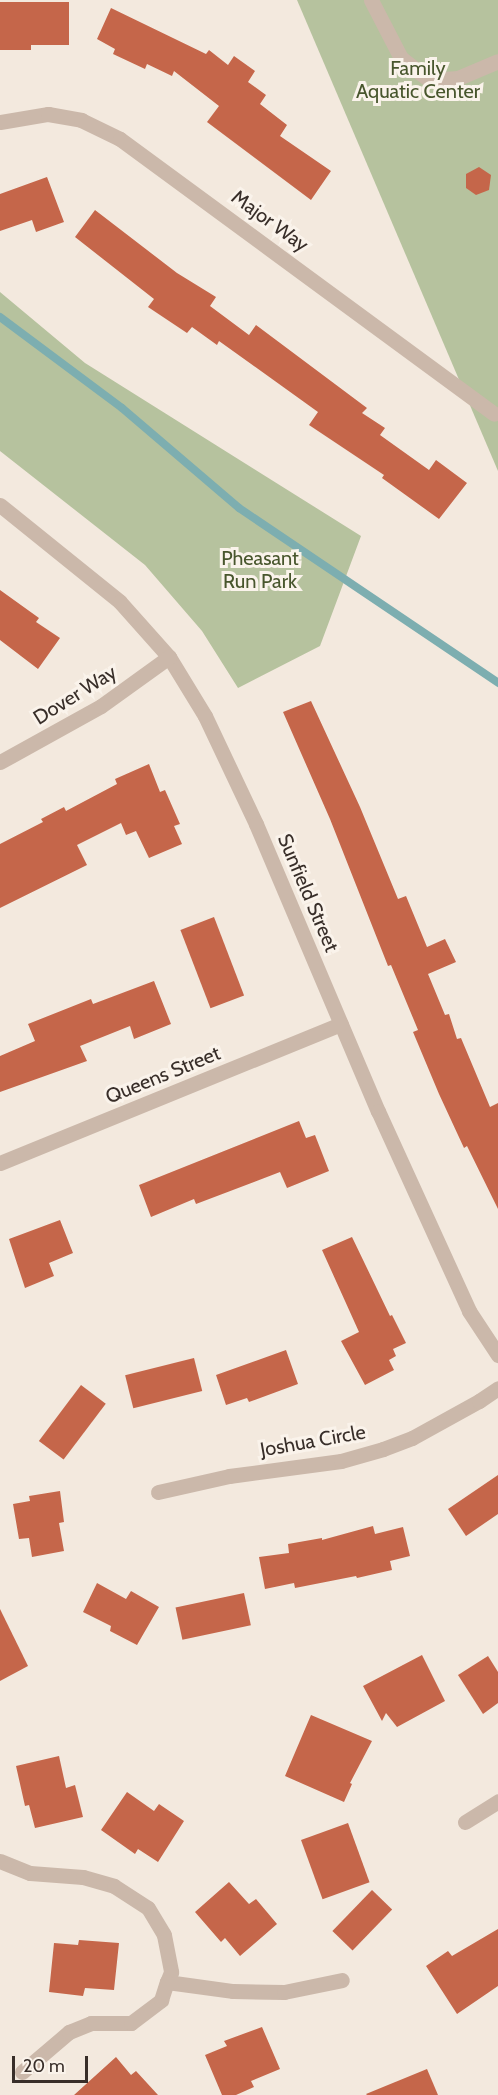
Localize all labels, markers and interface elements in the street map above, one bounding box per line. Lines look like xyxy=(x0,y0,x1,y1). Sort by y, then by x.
park label: Family Aquatic Center xyxy=(356,57,480,104)
street label: Major Way xyxy=(227,185,313,257)
park label: Pheasant Run Park xyxy=(221,546,299,593)
street label: Dover Way xyxy=(29,660,121,730)
street label: Sunfield Street xyxy=(272,830,344,956)
street label: Queens Street xyxy=(102,1041,224,1109)
street label: Joshua Circle xyxy=(258,1420,368,1462)
scale bar xyxy=(15,2044,92,2082)
text: 20 m xyxy=(23,2055,65,2077)

